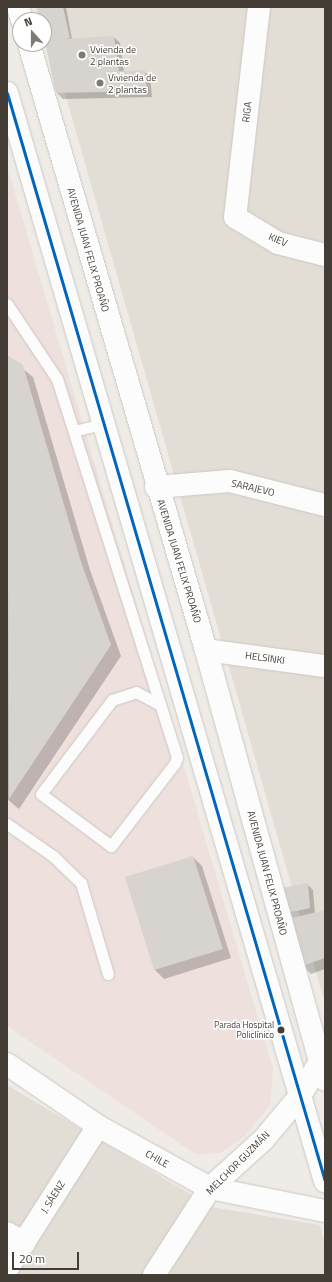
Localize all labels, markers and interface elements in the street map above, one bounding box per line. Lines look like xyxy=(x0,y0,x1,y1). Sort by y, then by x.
north arrow xyxy=(12,12,52,52)
text: N xyxy=(22,13,34,31)
place label: Vvienda de 2 plantas xyxy=(90,43,136,66)
marker: Vvienda de 2 plantas xyxy=(77,50,87,60)
place label: Vivienda de 2 plantas xyxy=(108,71,156,94)
marker: Vivienda de 2 plantas xyxy=(95,78,105,88)
street label: RIGA xyxy=(240,101,254,123)
street label: AVENIDA JUAN FELIX PROAÑO xyxy=(65,187,111,313)
street label: KIEV xyxy=(267,231,289,249)
street label: SARAJEVO xyxy=(230,477,276,499)
street label: AVENIDA JUAN FELIX PROAÑO xyxy=(154,498,204,624)
street label: HELSINKI xyxy=(244,649,286,667)
street label: AVENIDA JUAN FELIX PROAÑO xyxy=(245,809,289,937)
place label: Parada Hospital Policlínico xyxy=(214,1020,274,1041)
marker: Parada Hospital Policlínico xyxy=(276,1025,286,1035)
street label: MELCHOR GUZMÁN xyxy=(204,1129,272,1197)
street label: CHILE xyxy=(143,1148,171,1170)
street label: J. SÁENZ xyxy=(38,1178,68,1216)
scale bar xyxy=(14,1244,81,1270)
text: 20 m xyxy=(19,1249,45,1268)

